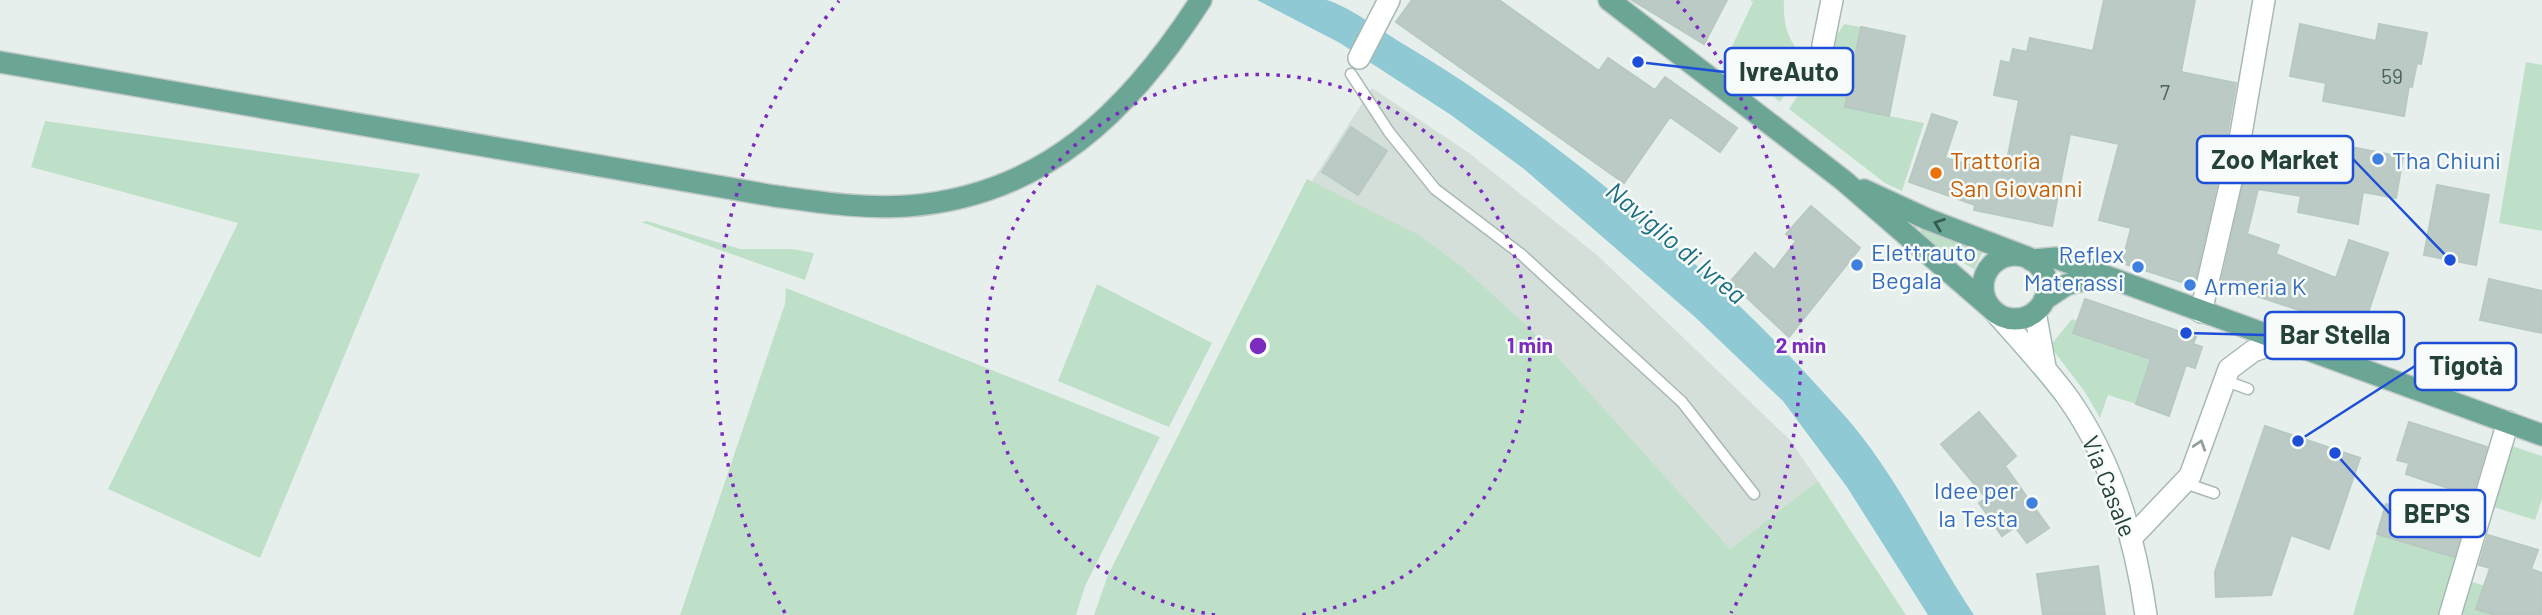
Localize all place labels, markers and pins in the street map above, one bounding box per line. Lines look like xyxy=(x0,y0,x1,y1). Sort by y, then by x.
callout: IvreAuto xyxy=(1725,48,1853,95)
callout: Zoo Market xyxy=(2197,136,2353,183)
place label: Trattoria San Giovanni xyxy=(1950,145,2083,202)
place label: Tha Chiuni xyxy=(2392,145,2501,174)
marker: Tha Chiuni xyxy=(2370,151,2386,167)
marker: Trattoria San Giovanni xyxy=(1928,165,1944,181)
place label: Elettrauto Begala xyxy=(1871,237,1976,294)
place label: Reflex Materassi xyxy=(2024,239,2124,296)
marker: Elettrauto Begala xyxy=(1849,257,1865,273)
marker: Reflex Materassi xyxy=(2130,259,2146,275)
place label: Armeria K xyxy=(2204,271,2307,300)
marker: Armeria K xyxy=(2182,277,2198,293)
callout: Bar Stella xyxy=(2265,312,2404,359)
centre of rings xyxy=(1246,334,1270,358)
callout: Tigotà xyxy=(2415,343,2516,390)
place label: Idee per la Testa xyxy=(1934,475,2018,532)
callout: BEP'S xyxy=(2390,490,2485,537)
marker: Idee per la Testa xyxy=(2024,495,2040,511)

